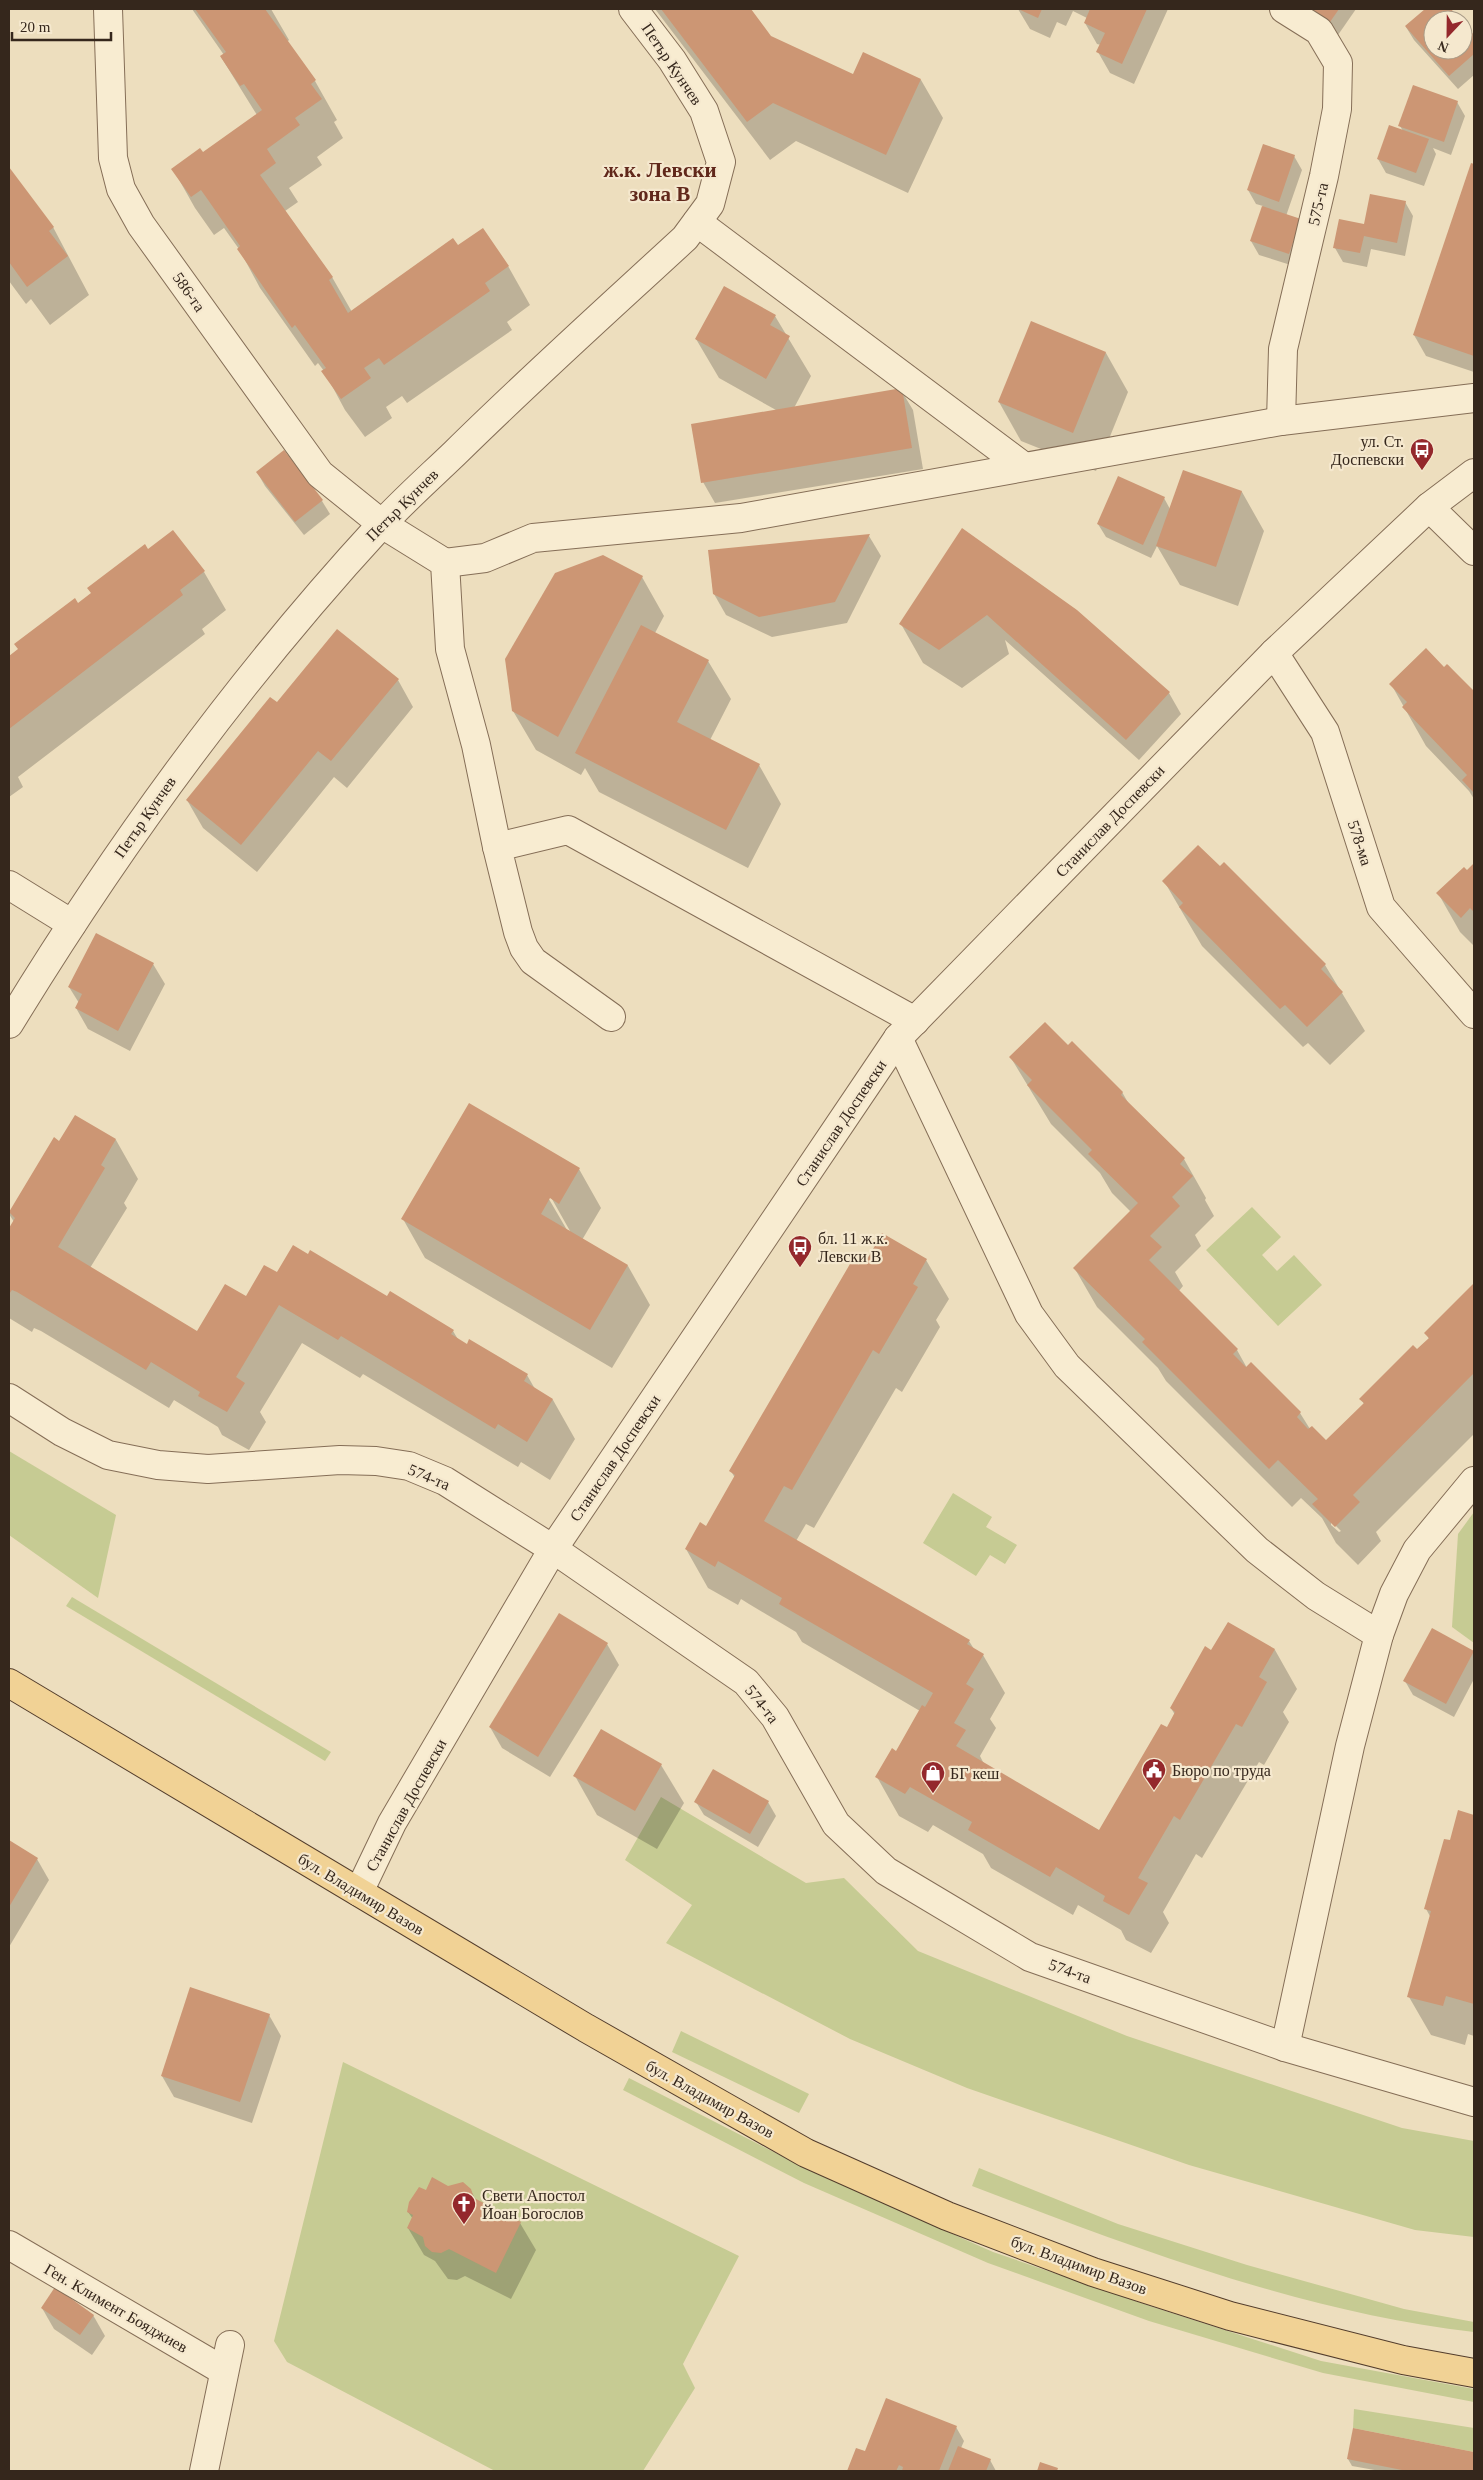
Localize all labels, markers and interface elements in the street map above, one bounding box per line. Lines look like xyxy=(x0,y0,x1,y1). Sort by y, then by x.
scale bar xyxy=(12,10,111,42)
north arrow xyxy=(1423,10,1473,60)
text: 20 m xyxy=(20,19,51,35)
street label: Петър Кунчев xyxy=(638,20,706,109)
text: N xyxy=(1436,38,1451,55)
district label: ж.к. Левски зона В xyxy=(603,158,717,206)
street label: 575-та xyxy=(1305,181,1331,227)
street label: 586-та xyxy=(170,269,208,315)
place label: ул. Ст. Доспевски xyxy=(1331,433,1404,469)
bus stop icon: ул. Ст. Доспевски xyxy=(1409,437,1435,471)
street label: Петър Кунчев xyxy=(363,465,442,545)
street label: Станислав Доспевски xyxy=(1052,761,1169,881)
street label: Петър Кунчев xyxy=(111,773,180,861)
street label: 578-ма xyxy=(1345,818,1375,868)
street label: Станислав Доспевски xyxy=(792,1056,891,1190)
place label: бл. 11 ж.к. Левски В xyxy=(818,1230,888,1265)
bus stop icon: бл. 11 ж.к. Левски В xyxy=(787,1234,813,1268)
street label: Станислав Доспевски xyxy=(566,1391,665,1525)
street label: 574-та xyxy=(406,1461,452,1493)
street label: 574-та xyxy=(742,1682,782,1726)
street label: Станислав Доспевски xyxy=(363,1736,451,1875)
public building icon: Бюро по труда xyxy=(1141,1757,1167,1791)
shop icon: БГ кеш xyxy=(920,1760,946,1794)
place label: Бюро по труда xyxy=(1172,1762,1271,1780)
place label: БГ кеш xyxy=(950,1765,1000,1782)
street label: бул. Владимир Вазов xyxy=(295,1850,427,1939)
street label: 574-та xyxy=(1047,1956,1093,1986)
street label: бул. Владимир Вазов xyxy=(643,2057,777,2142)
place label: Свети Апостол Йоан Богослов xyxy=(482,2187,585,2222)
church icon: Свети Апостол Йоан Богослов xyxy=(451,2191,477,2225)
street label: бул. Владимир Вазов xyxy=(1008,2232,1150,2299)
street label: Ген. Климент Бояджиев xyxy=(41,2260,191,2357)

